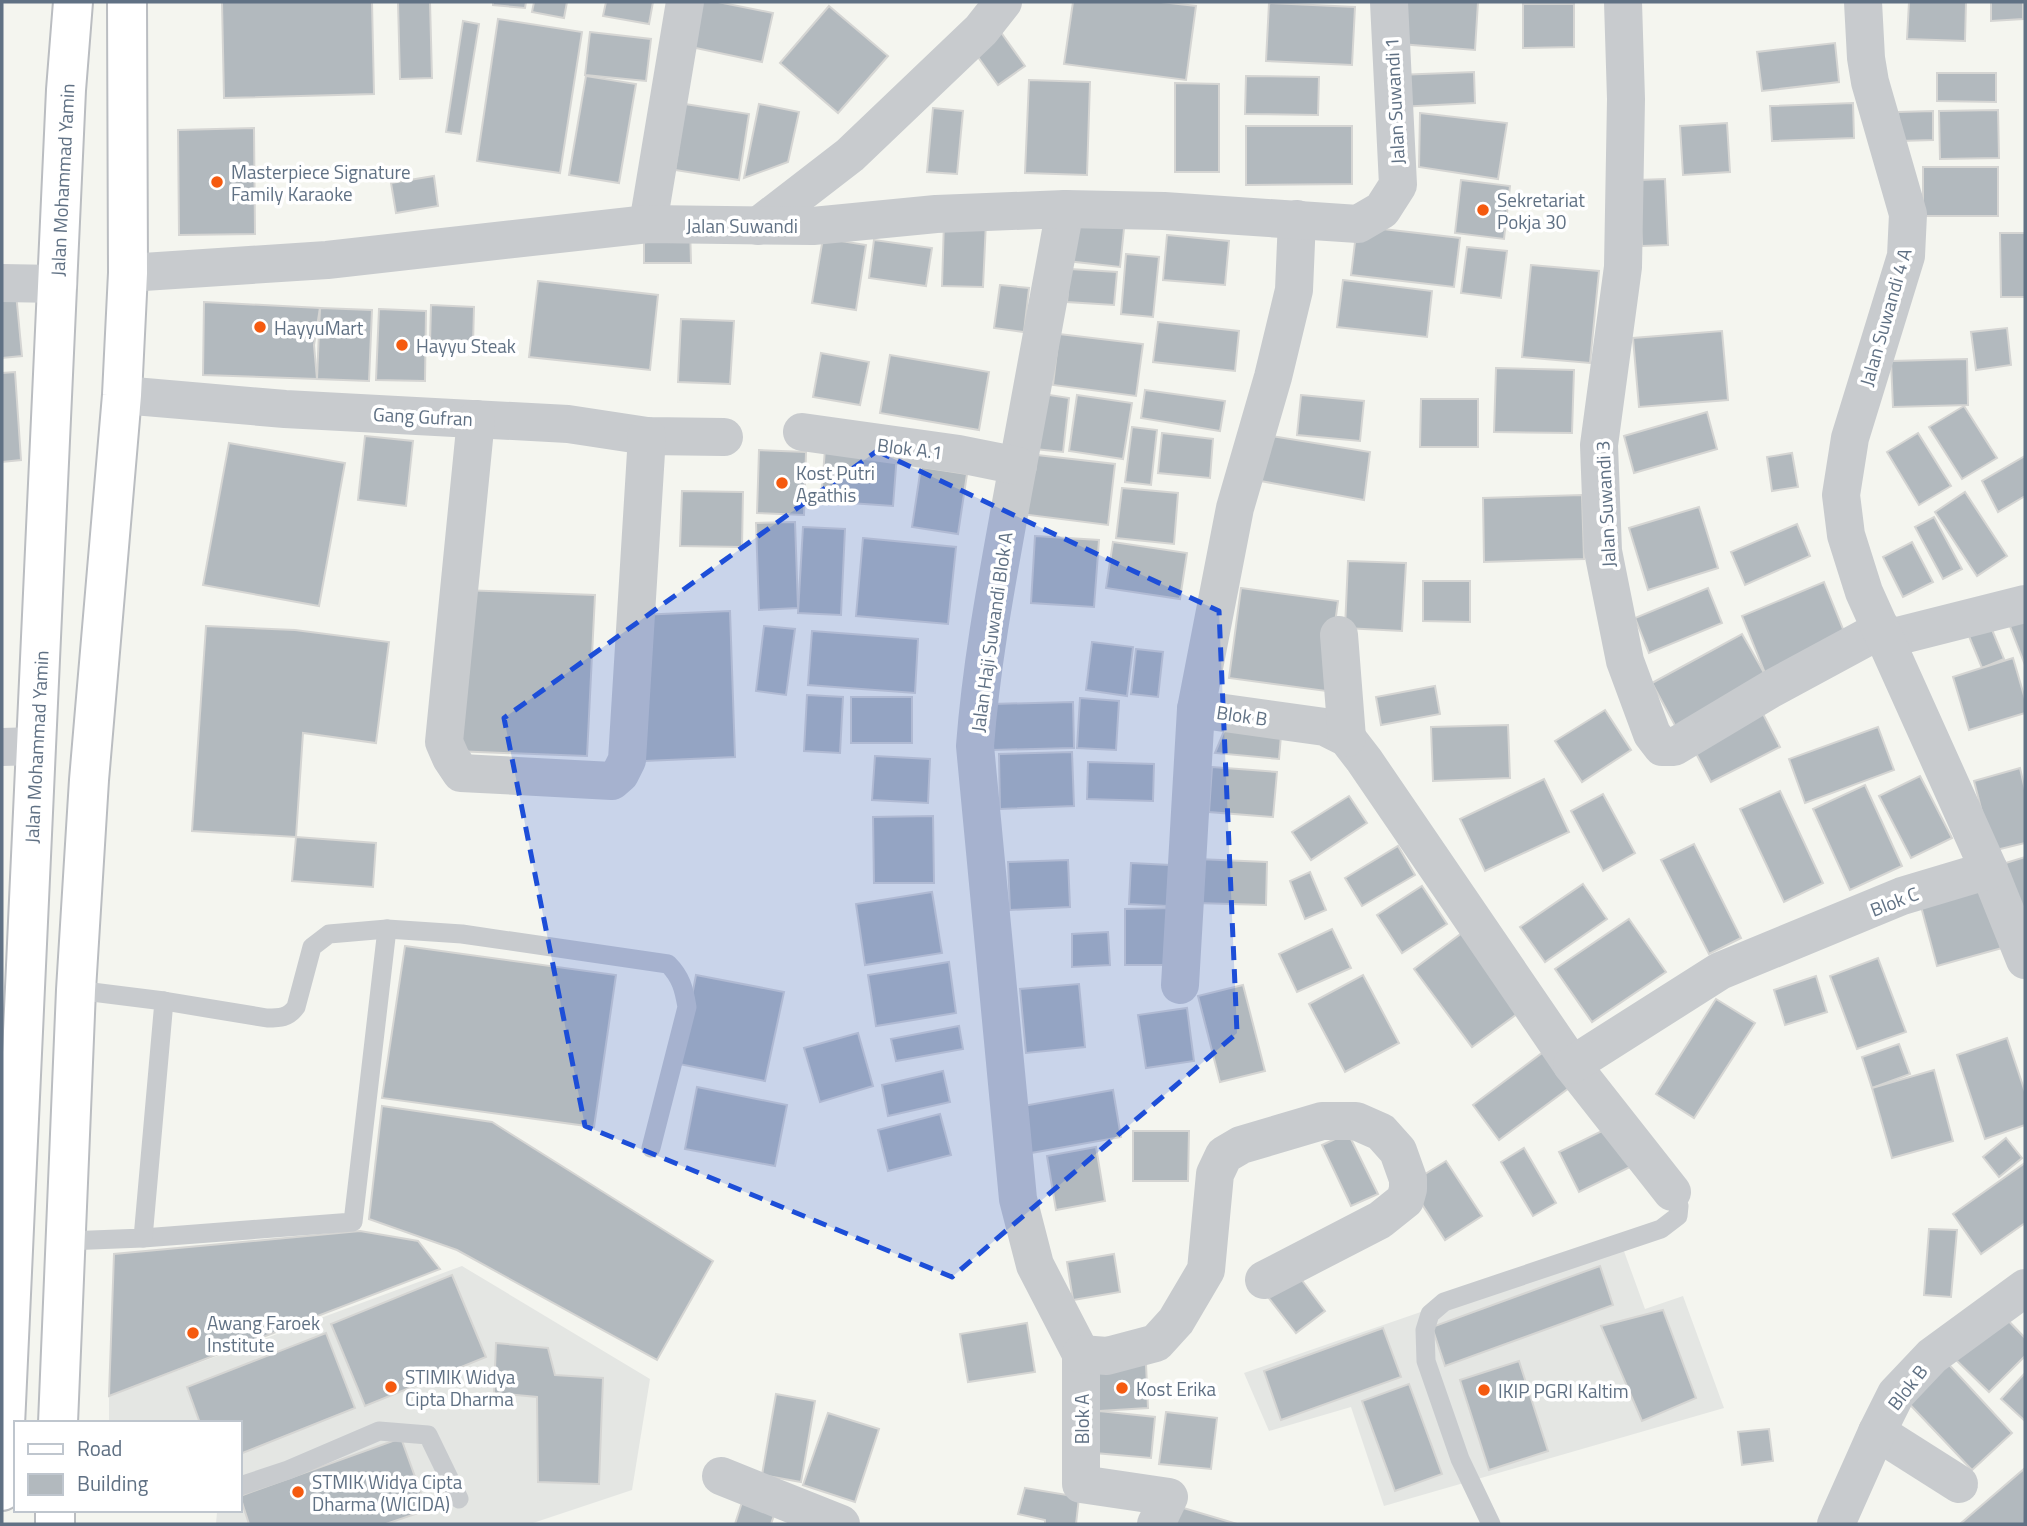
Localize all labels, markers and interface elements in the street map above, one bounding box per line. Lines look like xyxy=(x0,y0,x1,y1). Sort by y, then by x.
street label: Jalan Suwandi 1 xyxy=(1376,37,1412,165)
street label: Jalan Mohammad Yamin xyxy=(42,83,82,277)
place label: Masterpiece Signature Family Karaoke xyxy=(231,157,411,208)
marker: Masterpiece Signature Family Karaoke xyxy=(209,174,225,190)
place label: Sekretariat Pokja 30 xyxy=(1497,185,1585,236)
marker: Sekretariat Pokja 30 xyxy=(1475,202,1491,218)
street label: Jalan Suwandi xyxy=(686,211,798,240)
street label: Jalan Suwandi 4 A xyxy=(1851,245,1919,389)
place label: HayyuMart xyxy=(274,313,364,342)
marker: HayyuMart xyxy=(252,319,268,335)
place label: Hayyu Steak xyxy=(416,331,516,360)
marker: Hayyu Steak xyxy=(394,337,410,353)
street label: Gang Gufran xyxy=(372,399,474,433)
street label: Blok A.1 xyxy=(876,430,944,466)
street label: Jalan Suwandi 3 xyxy=(1587,440,1623,568)
place label: Kost Putri Agathis xyxy=(796,458,875,509)
marker: Kost Putri Agathis xyxy=(774,475,790,491)
street label: Jalan Haji Suwandi Blok A xyxy=(963,530,1019,734)
street label: Jalan Mohammad Yamin xyxy=(16,650,56,844)
street label: Blok B xyxy=(1215,697,1269,733)
street label: Blok C xyxy=(1866,879,1922,923)
place label: Awang Faroek Institute xyxy=(207,1308,320,1359)
marker: Awang Faroek Institute xyxy=(185,1325,201,1341)
street label: Blok B xyxy=(1880,1358,1934,1416)
place label: STIMIK Widya Cipta Dharma xyxy=(405,1362,516,1413)
place label: Kost Erika xyxy=(1136,1374,1217,1403)
place label: IKIP PGRI Kaltim xyxy=(1498,1376,1629,1405)
marker: STIMIK Widya Cipta Dharma xyxy=(383,1379,399,1395)
marker: Kost Erika xyxy=(1114,1380,1130,1396)
marker: IKIP PGRI Kaltim xyxy=(1476,1382,1492,1398)
street label: Blok A xyxy=(1067,1394,1096,1444)
legend xyxy=(14,1421,242,1512)
text: Road xyxy=(77,1432,122,1464)
text: Building xyxy=(77,1467,149,1499)
place label: STMIK Widya Cipta Dharma (WICIDA) xyxy=(312,1467,463,1518)
marker: STMIK Widya Cipta Dharma (WICIDA) xyxy=(290,1484,306,1500)

